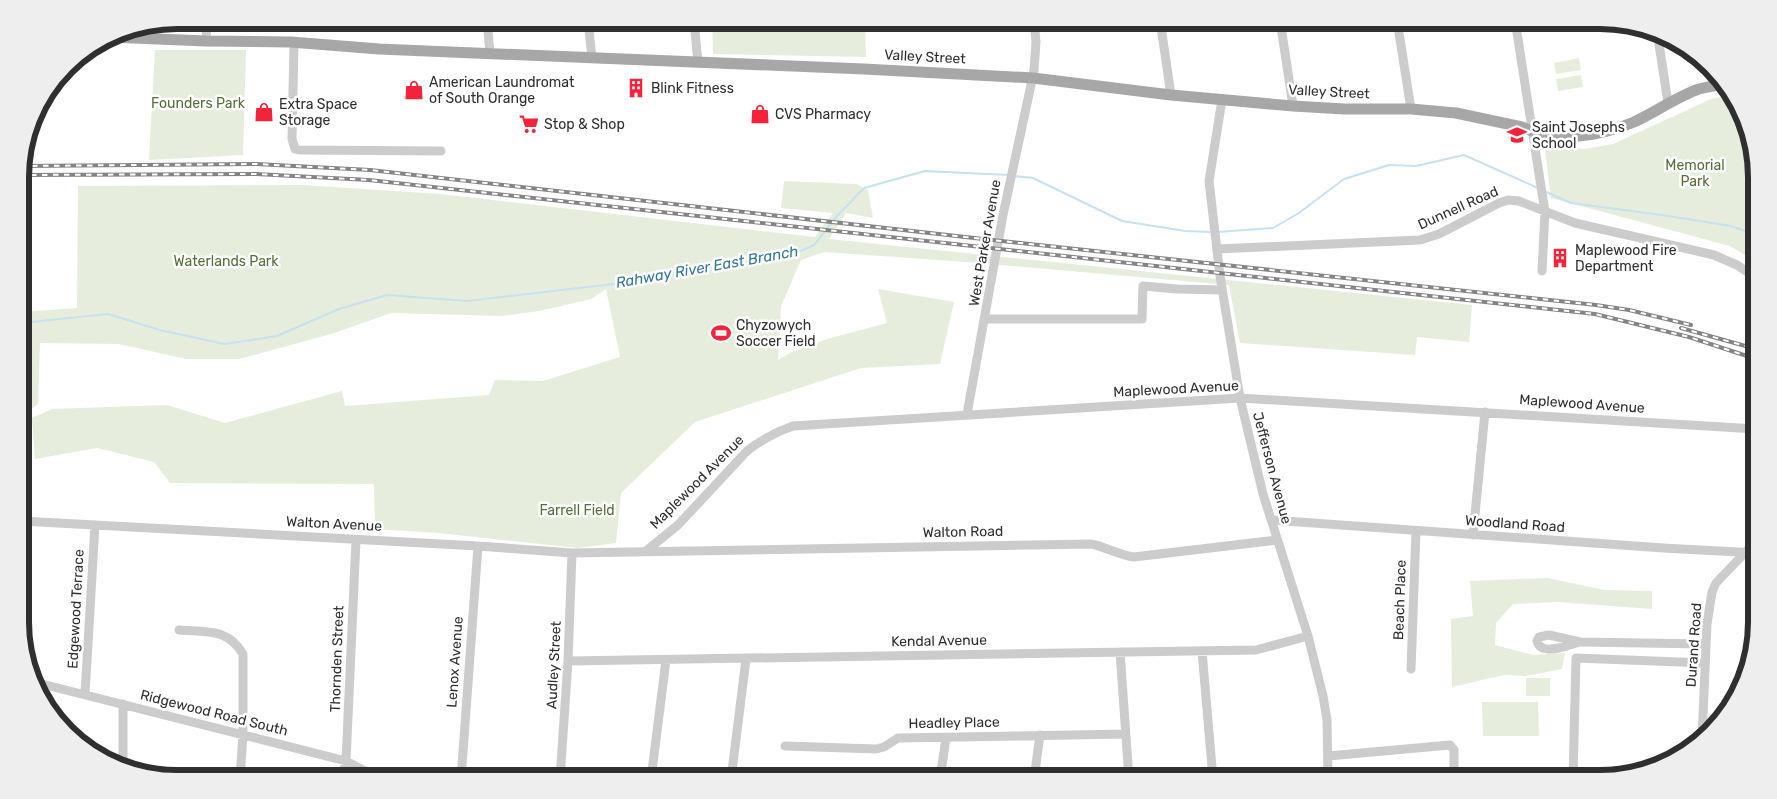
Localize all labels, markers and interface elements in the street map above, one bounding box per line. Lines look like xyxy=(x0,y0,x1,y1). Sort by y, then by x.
street label: Valley Street xyxy=(884,46,967,68)
place label: American Laundromat of South Orange xyxy=(429,74,575,107)
building icon: Blink Fitness xyxy=(625,77,647,99)
shop icon: American Laundromat of South Orange xyxy=(403,79,425,101)
place label: Blink Fitness xyxy=(651,80,734,97)
street label: Valley Street xyxy=(1288,81,1371,103)
park label: Founders Park xyxy=(151,95,246,112)
place label: Extra Space Storage xyxy=(279,96,357,129)
shop icon: Extra Space Storage xyxy=(253,101,275,123)
shop icon: CVS Pharmacy xyxy=(749,103,771,125)
place label: CVS Pharmacy xyxy=(775,106,871,123)
supermarket icon: Stop & Shop xyxy=(518,113,540,135)
place label: Stop & Shop xyxy=(544,116,625,133)
place label: Saint Josephs School xyxy=(1532,119,1625,152)
school or university icon: Saint Josephs School xyxy=(1506,124,1528,146)
park label: Memorial Park xyxy=(1665,157,1725,190)
street label: West Parker Avenue xyxy=(965,178,1005,308)
street label: Dunnell Road xyxy=(1415,183,1501,233)
water label: Rahway River East Branch xyxy=(614,242,800,292)
place label: Maplewood Fire Department xyxy=(1575,242,1677,275)
building icon: Maplewood Fire Department xyxy=(1549,247,1571,269)
park label: Waterlands Park xyxy=(174,253,279,270)
place label: Chyzowych Soccer Field xyxy=(736,317,816,350)
sports icon: Chyzowych Soccer Field xyxy=(710,322,732,344)
street label: Maplewood Avenue xyxy=(1113,377,1239,401)
street label: Maplewood Avenue xyxy=(1519,391,1645,417)
street label: Jefferson Avenue xyxy=(1249,410,1295,526)
street label: Maplewood Avenue xyxy=(647,431,748,532)
park label: Farrell Field xyxy=(539,502,615,519)
street label: Woodland Road xyxy=(1465,512,1565,536)
street label: Walton Avenue xyxy=(286,513,383,535)
street label: Walton Road xyxy=(923,523,1003,541)
street label: Edgewood Terrace xyxy=(64,549,88,669)
street label: Beach Place xyxy=(1390,559,1410,640)
street label: Durand Road xyxy=(1683,602,1705,688)
street label: Thornden Street xyxy=(327,605,347,713)
street label: Lenox Avenue xyxy=(443,616,467,708)
street label: Audley Street xyxy=(543,620,565,710)
street label: Kendal Avenue xyxy=(891,632,987,650)
street label: Ridgewood Road South xyxy=(138,686,290,740)
street label: Headley Place xyxy=(908,714,1000,732)

